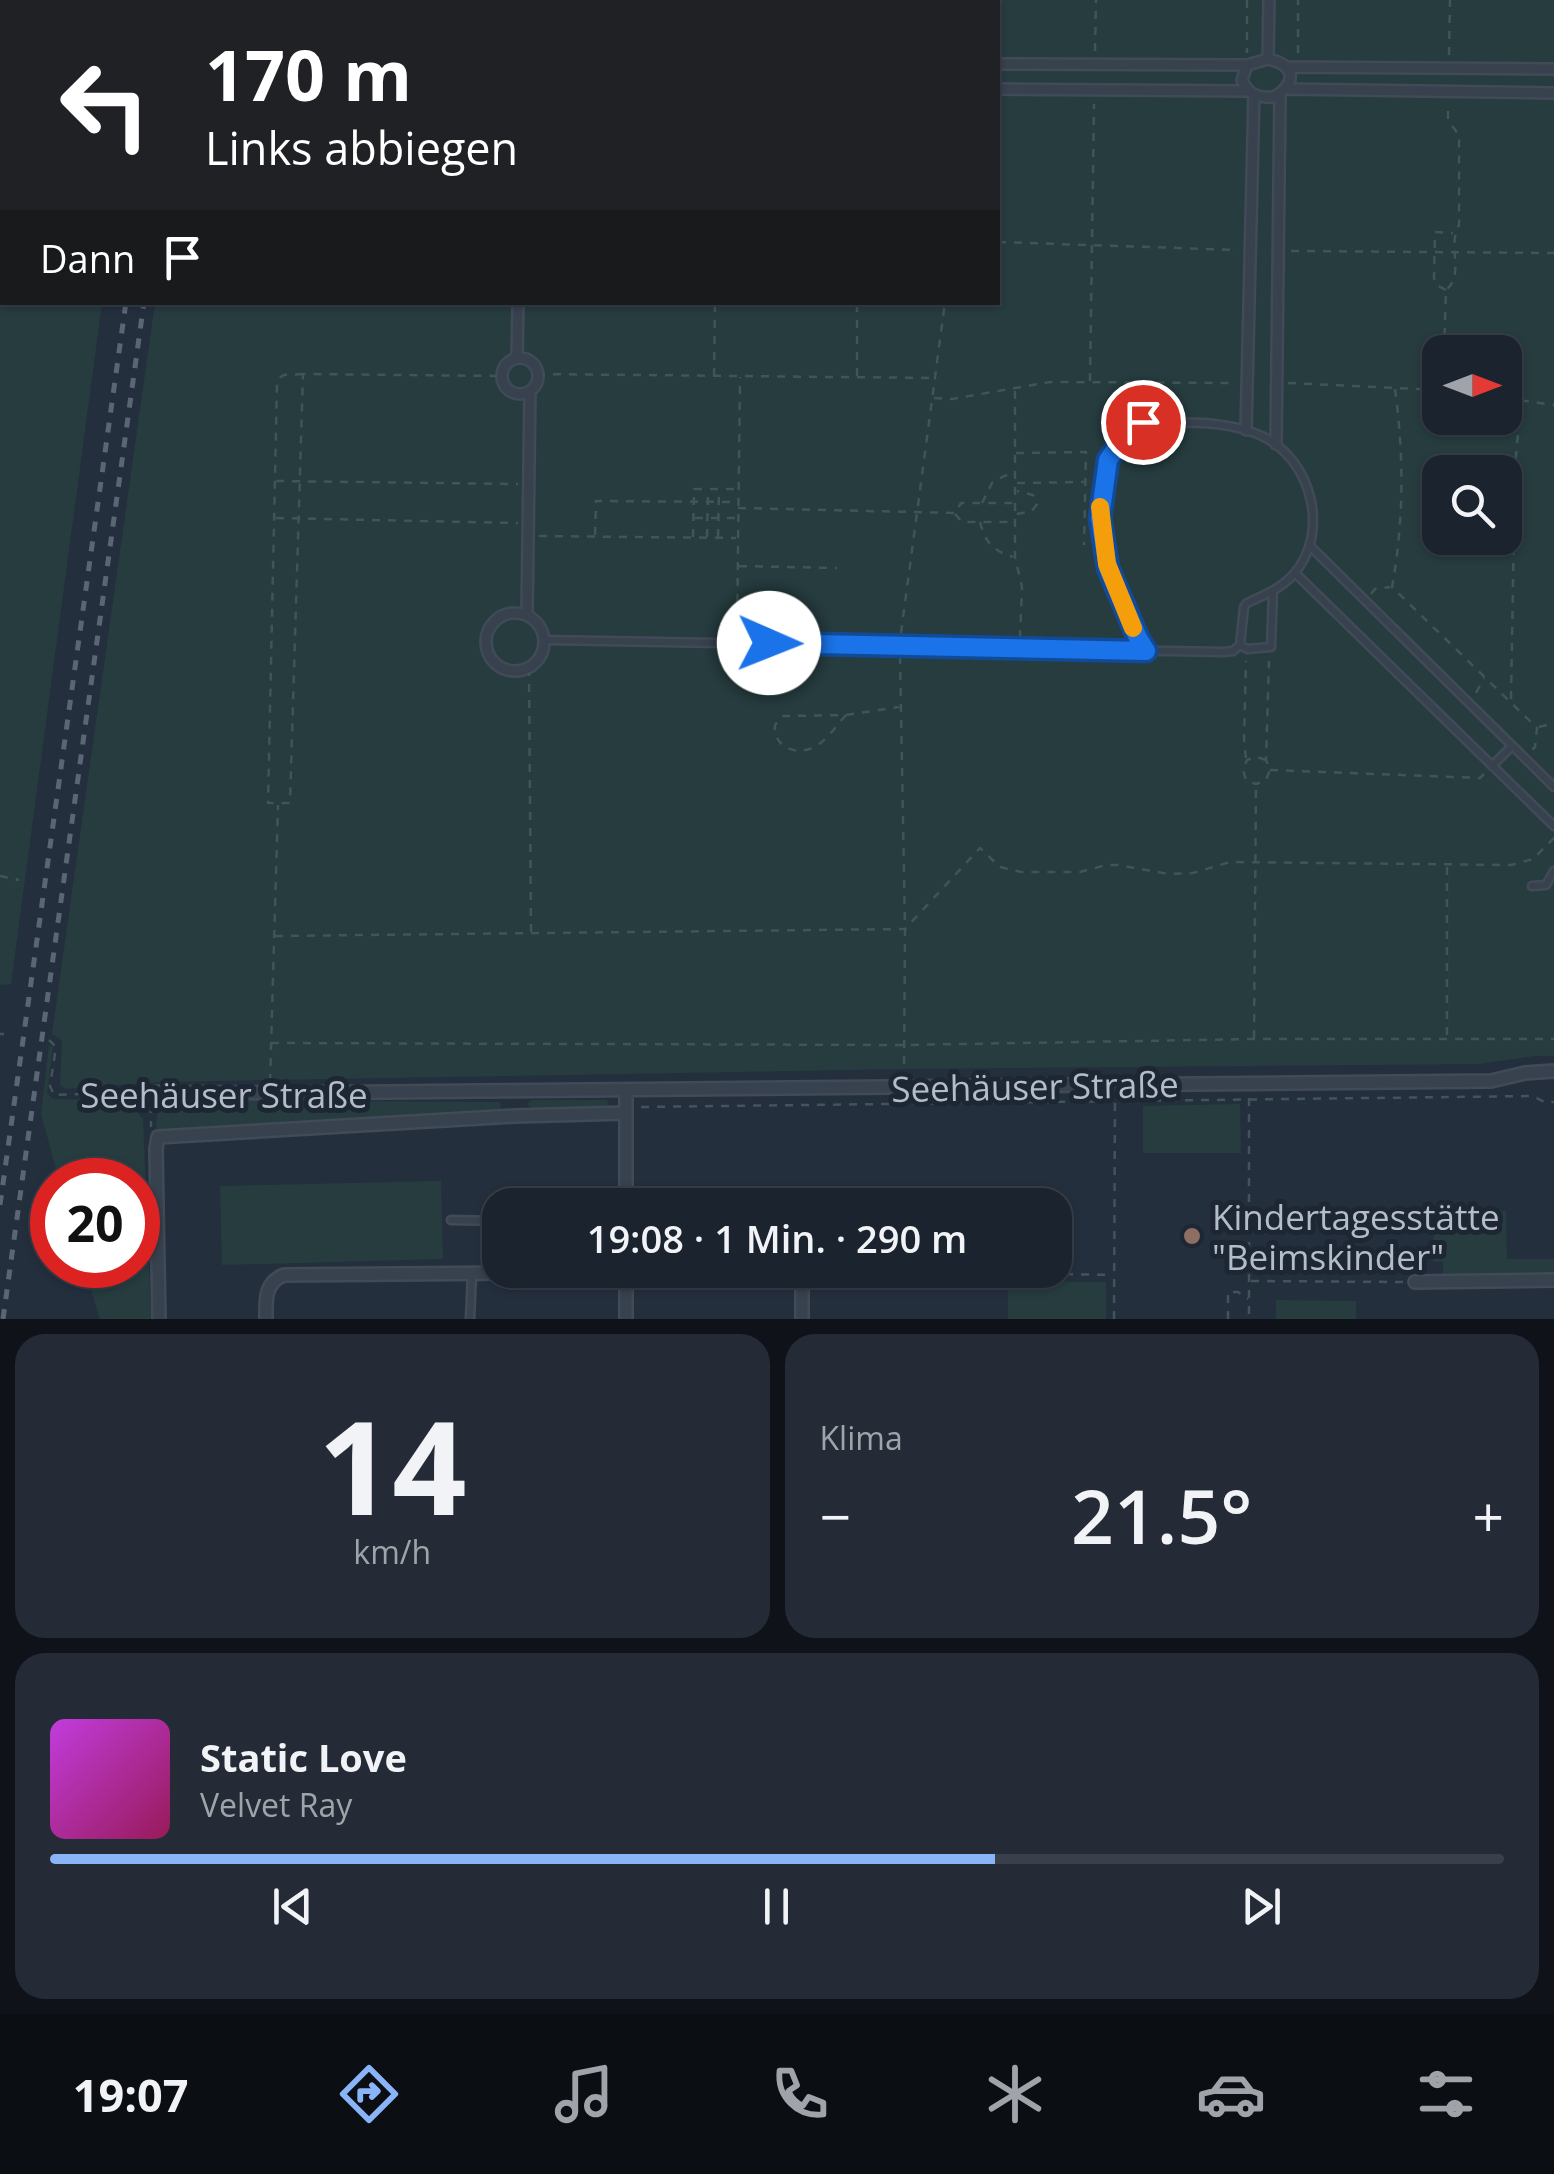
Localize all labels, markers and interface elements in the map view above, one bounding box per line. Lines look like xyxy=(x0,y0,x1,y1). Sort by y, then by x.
text: 170 m xyxy=(205,26,412,122)
icon: left xyxy=(40,40,170,170)
text: Links abbiegen xyxy=(205,117,518,178)
icon: arrive xyxy=(155,230,210,285)
text: Dann xyxy=(40,232,135,284)
north arrow xyxy=(1422,335,1522,435)
map controls xyxy=(1422,335,1522,555)
pin xyxy=(1101,380,1186,465)
icon: arrive xyxy=(1116,395,1171,450)
button: search xyxy=(1422,455,1522,555)
position arrow xyxy=(717,591,821,695)
street label: Seehäuser Straße xyxy=(891,1060,1179,1112)
street label: Seehäuser Straße xyxy=(80,1071,368,1118)
speed limit sign: 20 xyxy=(30,1158,160,1288)
place label: Kindertagesstätte "Beimskinder" xyxy=(1212,1193,1500,1280)
text: 19:08 · 1 Min. · 290 m xyxy=(587,1212,967,1264)
marker: Kindertagesstätte "Beimskinder" xyxy=(1181,1225,1203,1247)
text: 14 xyxy=(318,1376,467,1553)
text: Klima xyxy=(820,1416,903,1459)
text: 21.5° xyxy=(1071,1464,1252,1566)
text: − xyxy=(820,1478,851,1553)
text: + xyxy=(1473,1478,1504,1553)
text: km/h xyxy=(353,1530,431,1573)
text: Static Love xyxy=(200,1731,407,1783)
text: Velvet Ray xyxy=(200,1783,352,1826)
icon: previous xyxy=(265,1879,320,1934)
icon: pause xyxy=(749,1879,804,1934)
icon: next xyxy=(1234,1879,1289,1934)
icon: directions xyxy=(334,2059,404,2129)
icon: music xyxy=(549,2059,619,2129)
icon: phone xyxy=(765,2059,835,2129)
icon: climate xyxy=(980,2059,1050,2129)
icon: car xyxy=(1196,2059,1266,2129)
icon: filters xyxy=(1411,2059,1481,2129)
text: 19:07 xyxy=(73,2064,188,2125)

